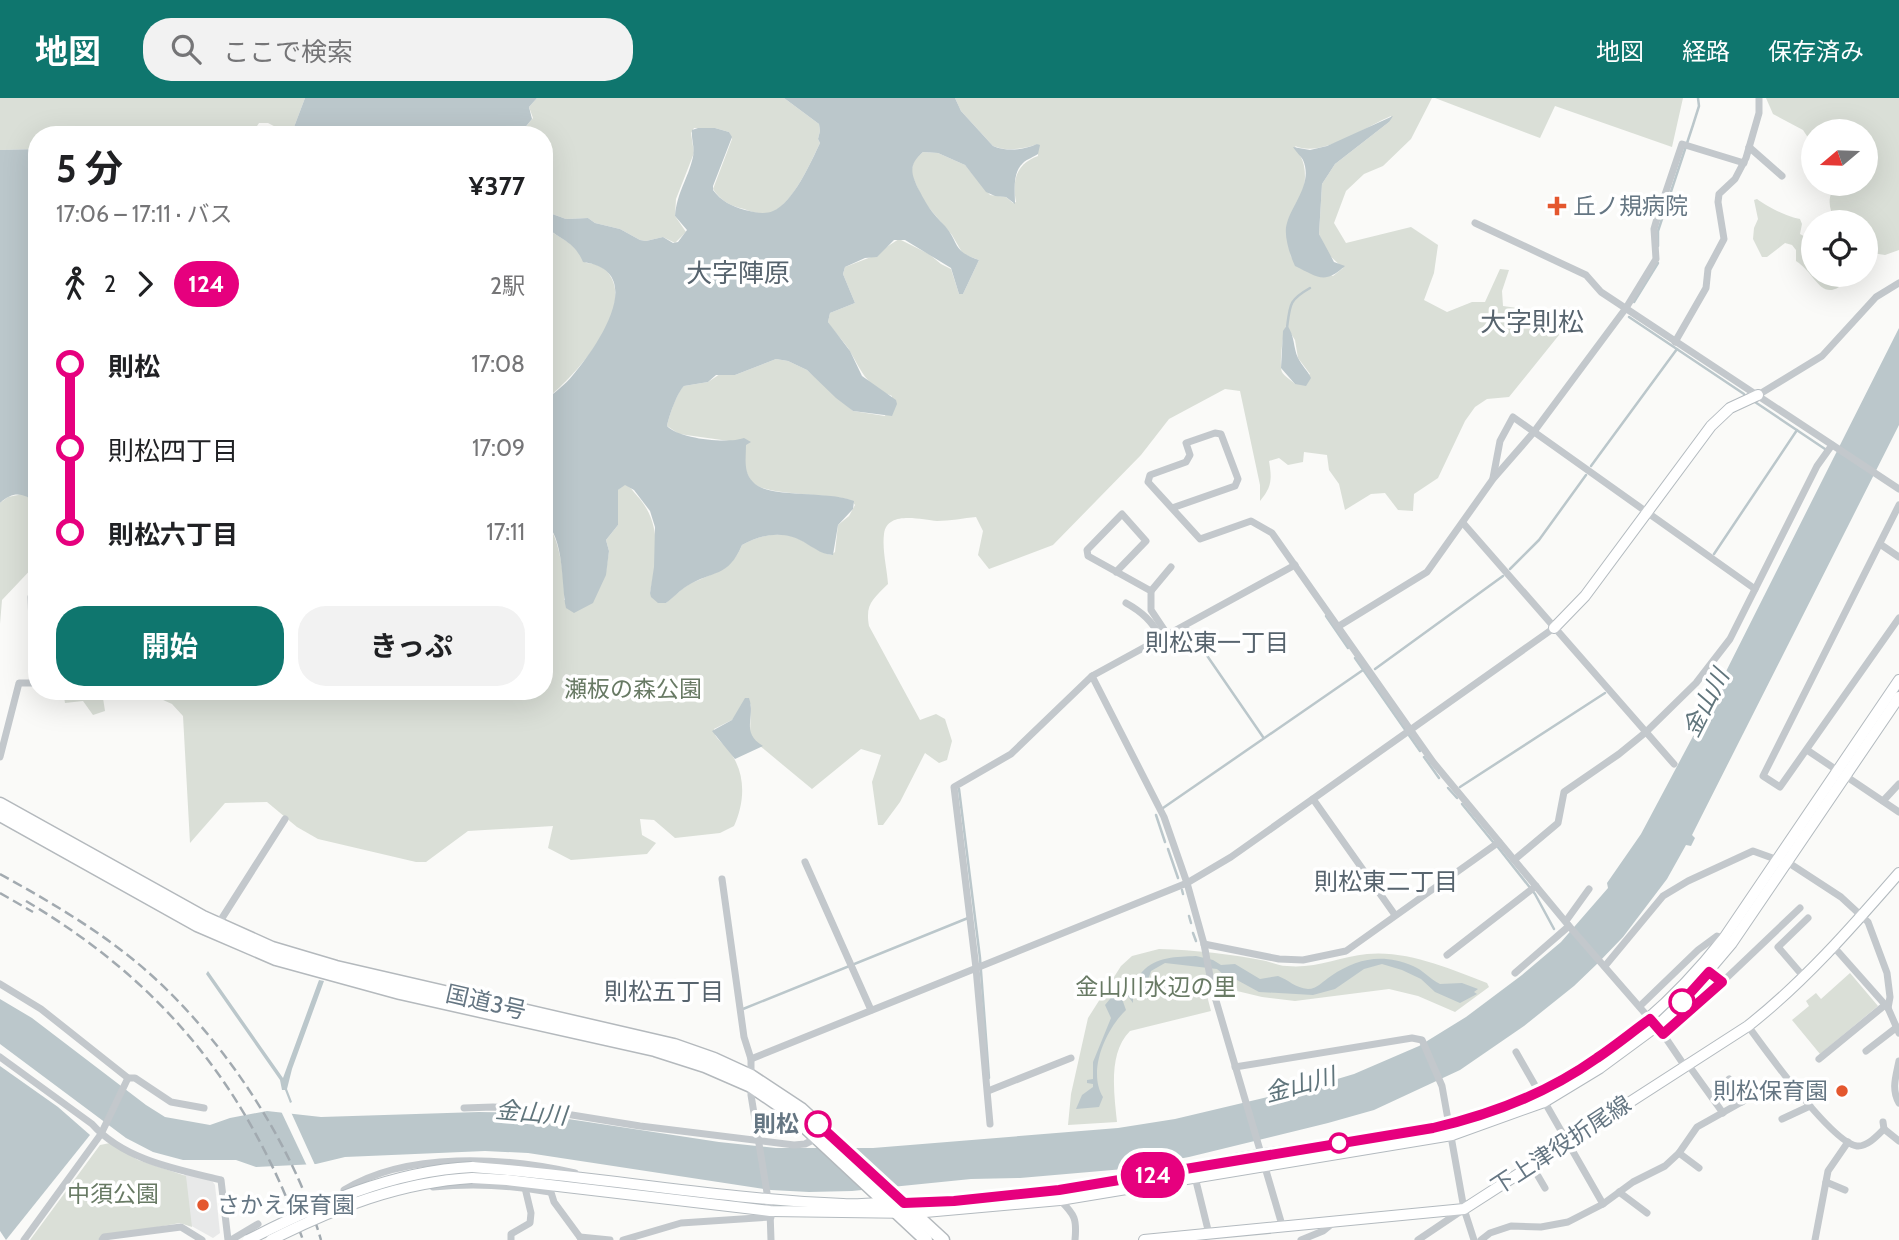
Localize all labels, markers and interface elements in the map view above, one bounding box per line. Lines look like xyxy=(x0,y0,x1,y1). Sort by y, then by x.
search box xyxy=(143,18,633,81)
icon: search xyxy=(167,30,205,68)
text: 地図 xyxy=(35,31,101,71)
text: ここで検索 xyxy=(223,36,353,68)
text: 地図 xyxy=(1596,37,1644,66)
text: 経路 xyxy=(1682,37,1730,66)
text: 保存済み xyxy=(1768,37,1864,66)
north arrow xyxy=(1801,119,1878,196)
map controls xyxy=(1801,119,1878,287)
text: 5 分 xyxy=(56,145,123,192)
text: ¥377 xyxy=(469,170,525,202)
place label: 丘ノ規病院 xyxy=(1573,192,1688,220)
marker: 丘ノ規病院 xyxy=(1547,196,1567,216)
text: 17:06 – 17:11 · バス xyxy=(56,200,233,228)
button: locate xyxy=(1801,210,1878,287)
district label: 大字陣原 xyxy=(686,257,790,289)
icon: walk xyxy=(56,265,94,303)
icon: forward xyxy=(126,265,164,303)
text: 124 xyxy=(188,269,225,298)
text: 2 xyxy=(104,270,116,298)
text: 2駅 xyxy=(490,272,525,300)
district label: 大字則松 xyxy=(1480,306,1584,338)
text: 17:08 xyxy=(471,350,525,378)
text: 則松 xyxy=(108,351,160,383)
text: 17:09 xyxy=(472,434,525,462)
text: 則松四丁目 xyxy=(108,435,238,467)
text: 17:11 xyxy=(486,518,525,546)
text: 則松六丁目 xyxy=(108,519,238,551)
button: 開始 xyxy=(56,606,284,686)
button: きっぷ xyxy=(298,606,525,686)
district label: 則松東一丁目 xyxy=(1145,628,1289,657)
water label: 金山川 xyxy=(1676,661,1736,741)
park label: 瀬板の森公園 xyxy=(564,675,702,703)
district label: 則松東二丁目 xyxy=(1314,867,1458,896)
park label: 金山川水辺の里 xyxy=(1076,973,1237,1001)
district label: 則松五丁目 xyxy=(604,977,724,1006)
street label: 国道3号 xyxy=(443,979,529,1025)
unlabelled marker xyxy=(1669,989,1695,1015)
water label: 金山川 xyxy=(1261,1060,1341,1108)
place label: 則松保育園 xyxy=(1713,1077,1828,1105)
marker: 則松保育園 xyxy=(1834,1083,1850,1099)
street label: 下上津役折尾線 xyxy=(1486,1089,1636,1201)
water label: 金山川 xyxy=(494,1095,571,1130)
place label: 則松 xyxy=(753,1110,799,1138)
marker: 則松 xyxy=(805,1111,831,1137)
unlabelled marker xyxy=(1329,1133,1349,1153)
line badge: 124 xyxy=(1113,1152,1193,1198)
text: 124 xyxy=(1135,1160,1171,1189)
park label: 中須公園 xyxy=(67,1180,159,1208)
place label: さかえ保育園 xyxy=(217,1191,355,1219)
marker: さかえ保育園 xyxy=(195,1197,211,1213)

